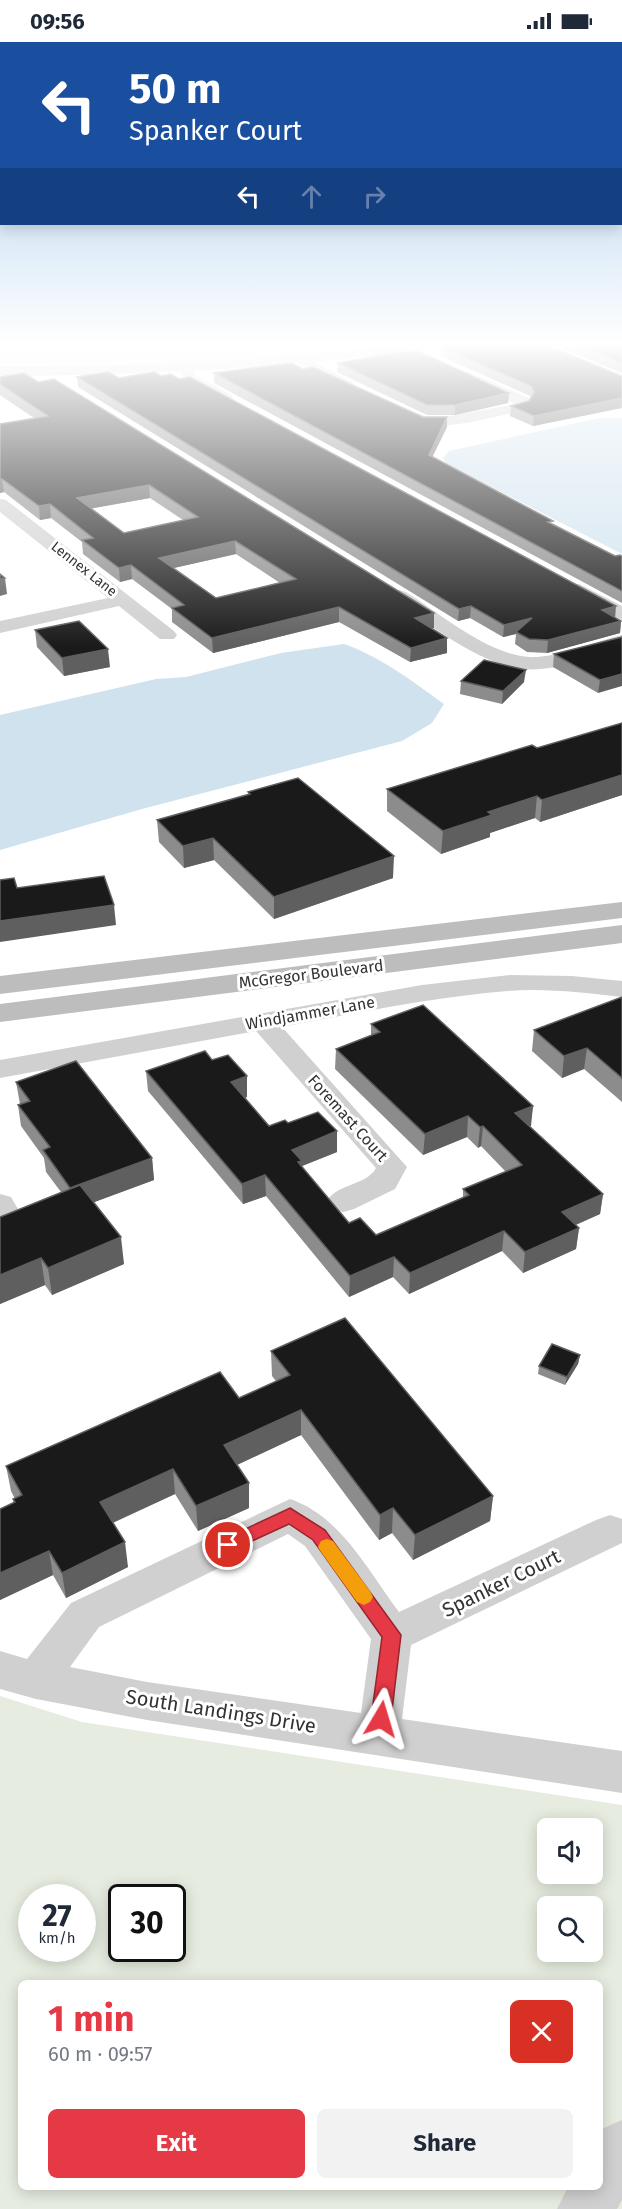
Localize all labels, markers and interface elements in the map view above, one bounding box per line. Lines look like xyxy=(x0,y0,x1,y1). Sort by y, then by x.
text: 09:56 xyxy=(30,8,85,35)
text: 50 m xyxy=(129,64,222,114)
icon: left xyxy=(30,66,108,144)
text: Spanker Court xyxy=(129,115,302,147)
icon: left xyxy=(232,180,265,213)
icon: ahead xyxy=(295,180,328,213)
icon: right xyxy=(358,180,391,213)
street label: Lennex Lane xyxy=(48,538,120,600)
street label: McGregor Boulevard xyxy=(238,956,384,992)
street label: Windjammer Lane xyxy=(244,992,376,1034)
street label: Foremast Court xyxy=(304,1071,392,1165)
pin xyxy=(202,1519,253,1570)
icon: arrive xyxy=(211,1528,244,1561)
street label: Spanker Court xyxy=(438,1544,565,1622)
street label: South Landings Drive xyxy=(124,1684,318,1738)
position arrow xyxy=(349,1687,413,1751)
map controls xyxy=(537,1818,603,1962)
button: sound xyxy=(537,1818,603,1884)
speed limit sign: 30 xyxy=(108,1884,186,1962)
button: search xyxy=(537,1896,603,1962)
text: 27 xyxy=(42,1898,72,1934)
text: km/h xyxy=(38,1929,76,1947)
text: 1 min xyxy=(48,1997,135,2041)
button: close xyxy=(510,2000,573,2063)
text: 60 m · 09:57 xyxy=(48,2042,152,2066)
button: Exit xyxy=(48,2109,305,2178)
button: Share xyxy=(317,2109,573,2178)

